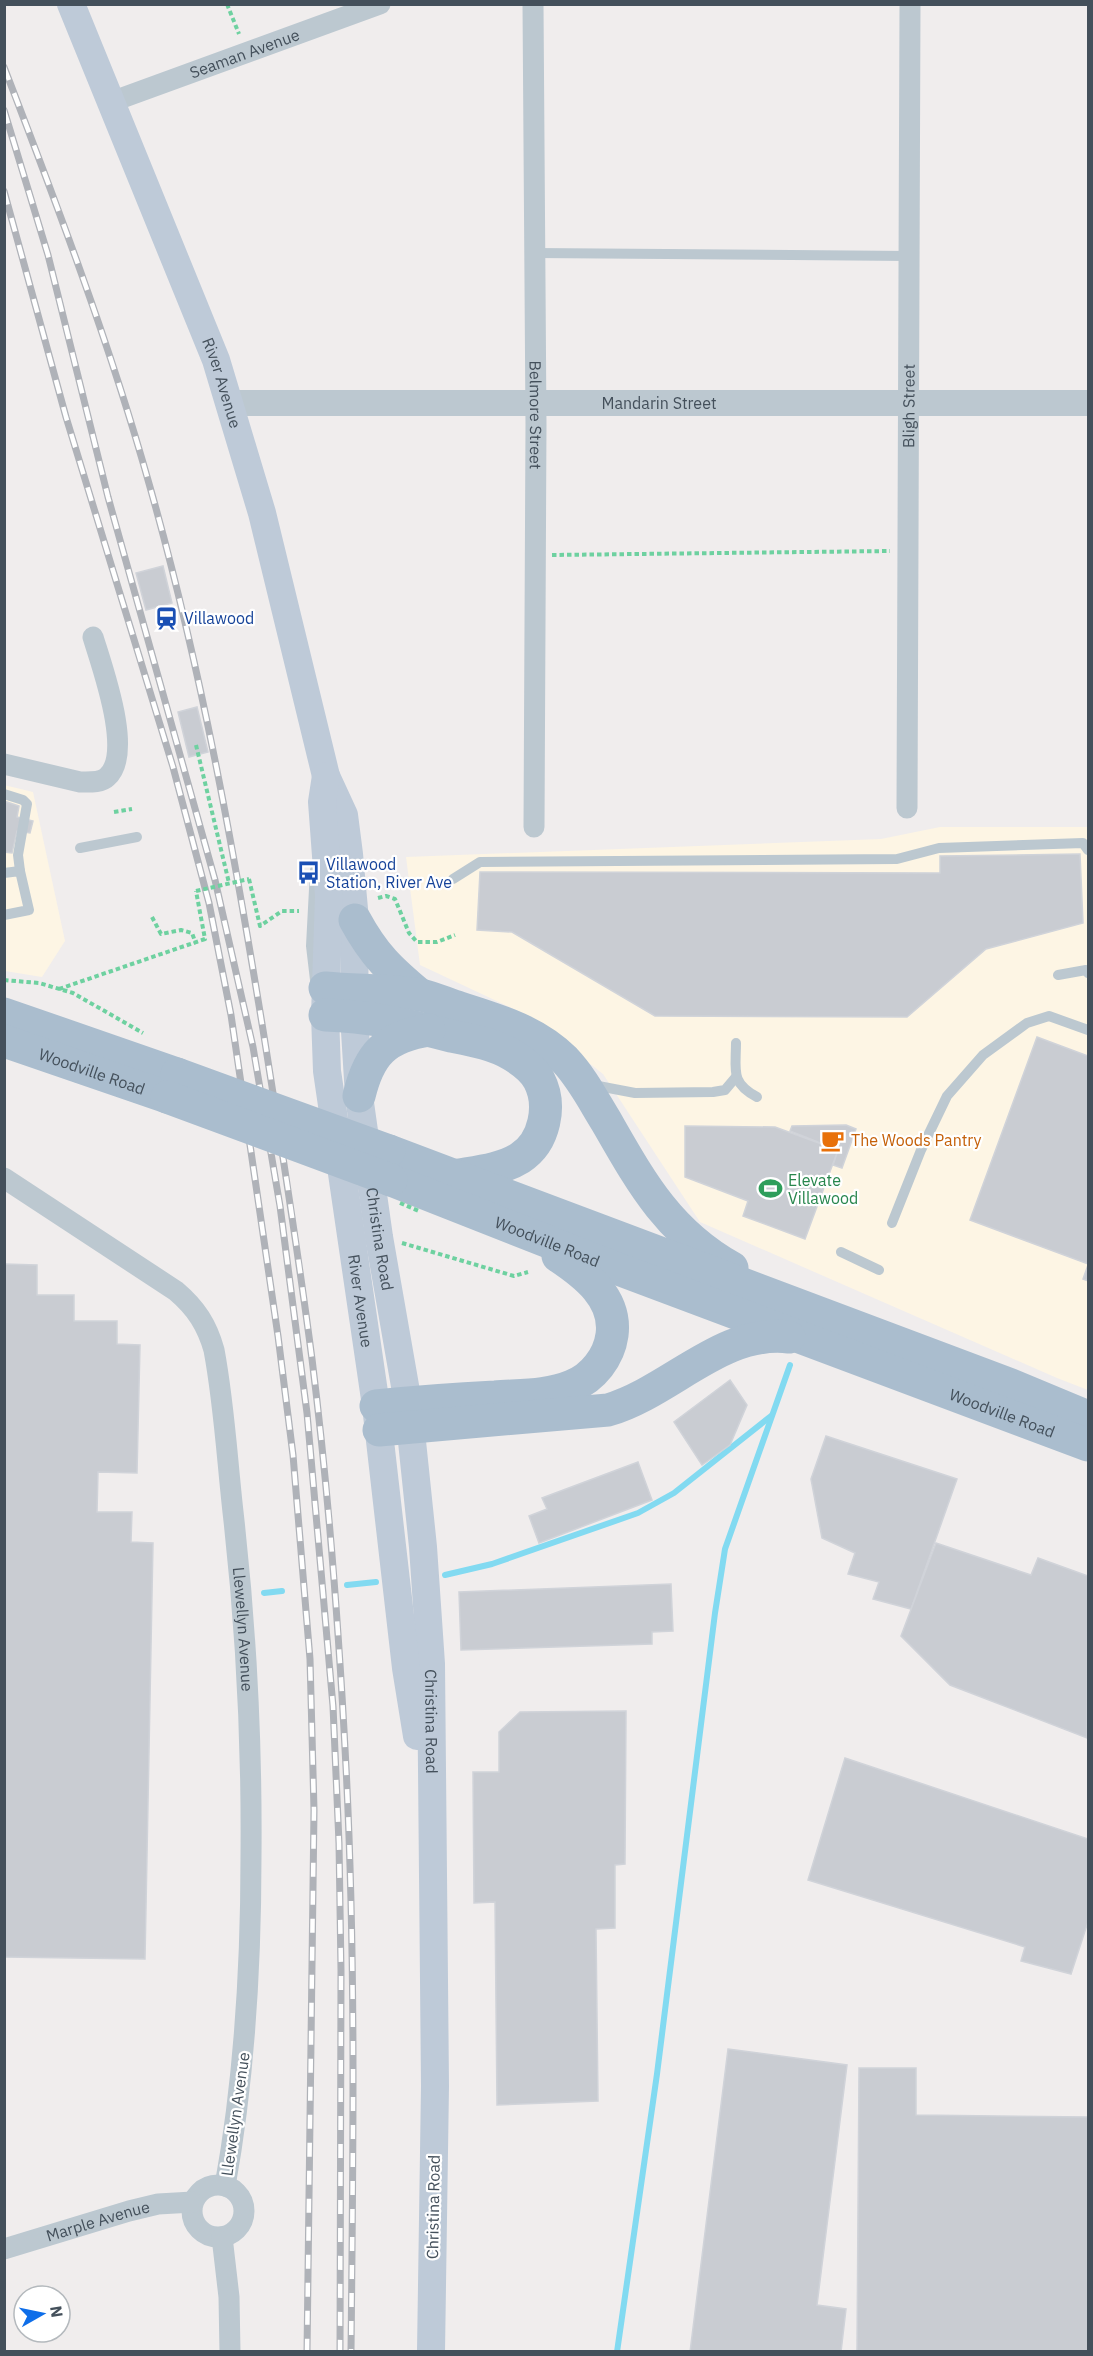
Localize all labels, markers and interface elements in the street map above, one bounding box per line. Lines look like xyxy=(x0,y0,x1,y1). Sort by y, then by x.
street label: Seaman Avenue xyxy=(187,24,302,83)
street label: River Avenue xyxy=(198,335,246,431)
street label: Belmore Street xyxy=(526,360,546,469)
street label: Bligh Street xyxy=(898,364,919,448)
street label: Mandarin Street xyxy=(601,393,717,413)
station icon: Villawood xyxy=(153,605,179,631)
place label: Villawood xyxy=(184,608,254,628)
place label: Villawood Station, River Ave xyxy=(326,854,452,892)
bus stop icon: Villawood Station, River Ave xyxy=(295,860,321,886)
street label: Woodville Road xyxy=(36,1044,148,1099)
cafe icon: The Woods Pantry xyxy=(820,1127,846,1153)
place label: The Woods Pantry xyxy=(851,1130,981,1150)
place label: Elevate Villawood xyxy=(788,1170,858,1208)
sports icon: Elevate Villawood xyxy=(757,1176,783,1202)
street label: Christina Road xyxy=(362,1186,398,1292)
street label: Woodville Road xyxy=(492,1212,603,1271)
street label: River Avenue xyxy=(344,1253,377,1349)
street label: Woodville Road xyxy=(947,1384,1058,1442)
street label: Llewellyn Avenue xyxy=(229,1566,258,1692)
street label: Christina Road xyxy=(421,1669,442,1774)
street label: Llewellyn Avenue xyxy=(216,2051,254,2177)
street label: Christina Road xyxy=(422,2155,444,2259)
street label: Marple Avenue xyxy=(44,2196,152,2246)
north arrow xyxy=(12,2284,72,2344)
text: N xyxy=(46,2304,68,2319)

